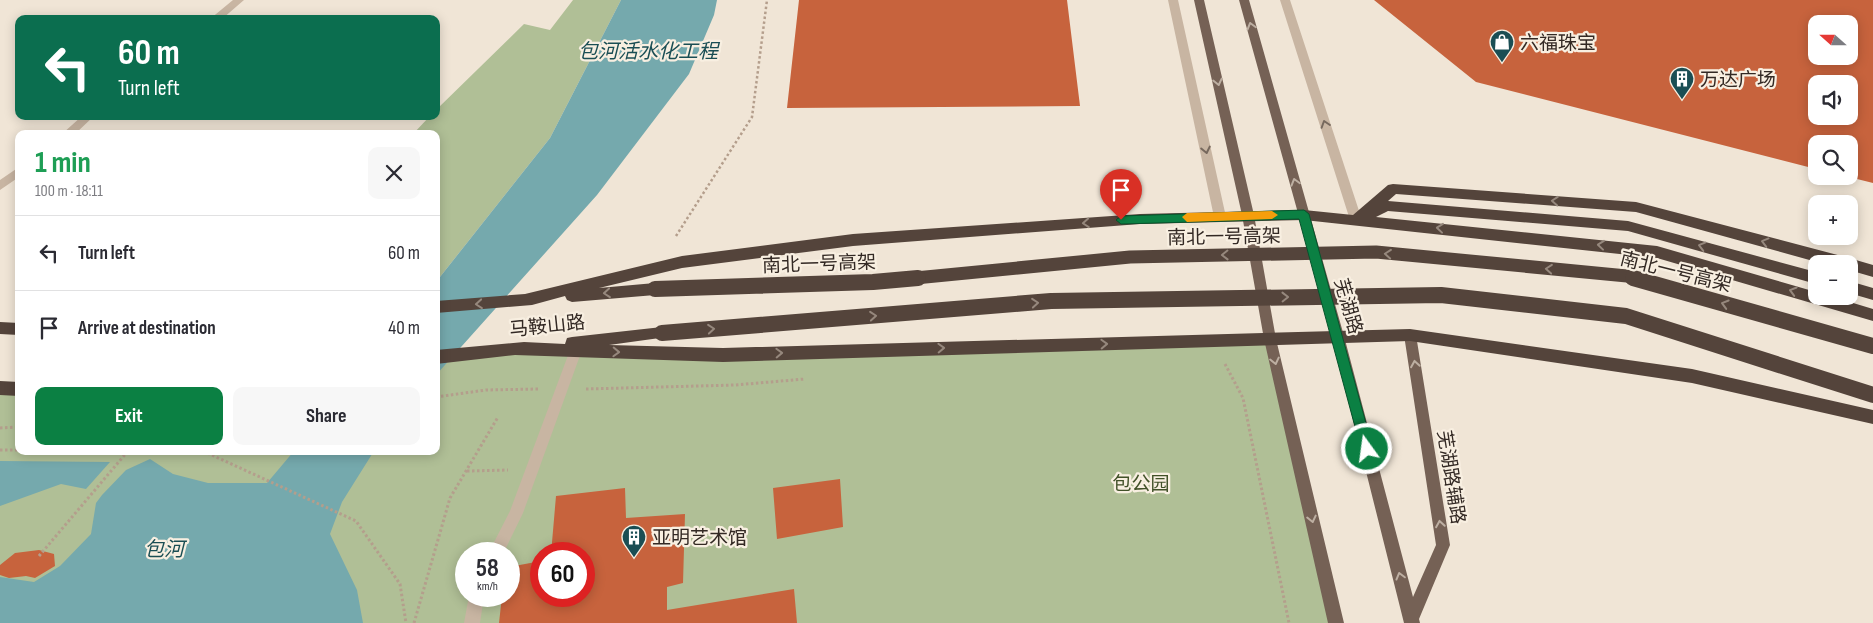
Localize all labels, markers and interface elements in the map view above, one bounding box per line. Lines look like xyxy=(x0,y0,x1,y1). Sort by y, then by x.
north arrow xyxy=(1808,15,1858,65)
map controls xyxy=(1808,15,1858,305)
one-way arrow xyxy=(1246,22,1256,30)
shop icon: 六福珠宝 xyxy=(1489,29,1515,63)
text: 60 m xyxy=(118,32,180,75)
place label: 六福珠宝 xyxy=(1520,32,1596,55)
icon: left xyxy=(35,35,100,100)
water label: 包河活水化工程 xyxy=(578,40,721,64)
building icon: 万达广场 xyxy=(1669,66,1695,100)
place label: 万达广场 xyxy=(1700,69,1776,92)
text: Turn left xyxy=(118,75,180,102)
button: sound xyxy=(1808,75,1858,125)
one-way arrow xyxy=(1212,77,1222,86)
one-way arrow xyxy=(1321,120,1331,128)
button: search xyxy=(1808,135,1858,185)
text: 1 min xyxy=(35,145,91,181)
one-way arrow xyxy=(1200,146,1210,155)
button: close xyxy=(368,147,420,199)
pin xyxy=(1100,169,1142,220)
icon: arrive xyxy=(1107,176,1135,204)
one-way arrow xyxy=(1290,179,1300,187)
text: 100 m · 18:11 xyxy=(35,182,103,201)
button: + xyxy=(1808,195,1858,245)
one-way arrow xyxy=(1551,196,1559,207)
one-way arrow xyxy=(1081,217,1089,228)
one-way arrow xyxy=(1435,223,1443,234)
street label: 南北一号高架 xyxy=(1167,225,1281,250)
one-way arrow xyxy=(1761,237,1770,248)
icon: left xyxy=(35,239,63,267)
one-way arrow xyxy=(1597,240,1605,251)
text: Turn left xyxy=(78,242,135,265)
text: 60 m xyxy=(388,242,420,265)
one-way arrow xyxy=(1698,242,1706,252)
one-way arrow xyxy=(1383,248,1391,259)
street label: 南北一号高架 xyxy=(1618,248,1734,297)
one-way arrow xyxy=(1221,250,1229,261)
street label: 南北一号高架 xyxy=(762,251,876,278)
button: − xyxy=(1808,255,1858,305)
one-way arrow xyxy=(1545,264,1553,275)
street label: 芜湖路 xyxy=(1329,276,1366,337)
one-way arrow xyxy=(602,287,610,298)
one-way arrow xyxy=(1789,287,1797,297)
one-way arrow xyxy=(1281,292,1289,303)
one-way arrow xyxy=(1031,297,1039,308)
one-way arrow xyxy=(475,298,483,309)
one-way arrow xyxy=(1722,300,1730,310)
street label: 马鞍山路 xyxy=(508,311,586,342)
one-way arrow xyxy=(869,311,877,322)
icon: arrive xyxy=(35,314,63,342)
text: Arrive at destination xyxy=(78,317,216,340)
text: 40 m xyxy=(388,317,420,340)
one-way arrow xyxy=(707,324,715,335)
one-way arrow xyxy=(1100,338,1108,349)
one-way arrow xyxy=(937,343,945,354)
one-way arrow xyxy=(612,346,620,357)
one-way arrow xyxy=(775,348,783,358)
one-way arrow xyxy=(1269,356,1280,365)
one-way arrow xyxy=(1410,360,1420,368)
button: Exit xyxy=(35,387,223,445)
button: Share xyxy=(233,387,420,445)
position arrow xyxy=(1340,422,1392,474)
street label: 芜湖路辅路 xyxy=(1432,429,1469,526)
park label: 包公园 xyxy=(1112,473,1170,496)
one-way arrow xyxy=(1306,515,1317,524)
one-way arrow xyxy=(1435,520,1446,528)
building icon: 亚明艺术馆 xyxy=(621,524,647,558)
place label: 亚明艺术馆 xyxy=(652,527,747,550)
water label: 包河 xyxy=(144,538,188,562)
speed limit sign: 60 xyxy=(530,542,595,607)
text: 58 xyxy=(476,553,499,584)
one-way arrow xyxy=(1395,571,1406,580)
text: km/h xyxy=(477,579,498,594)

